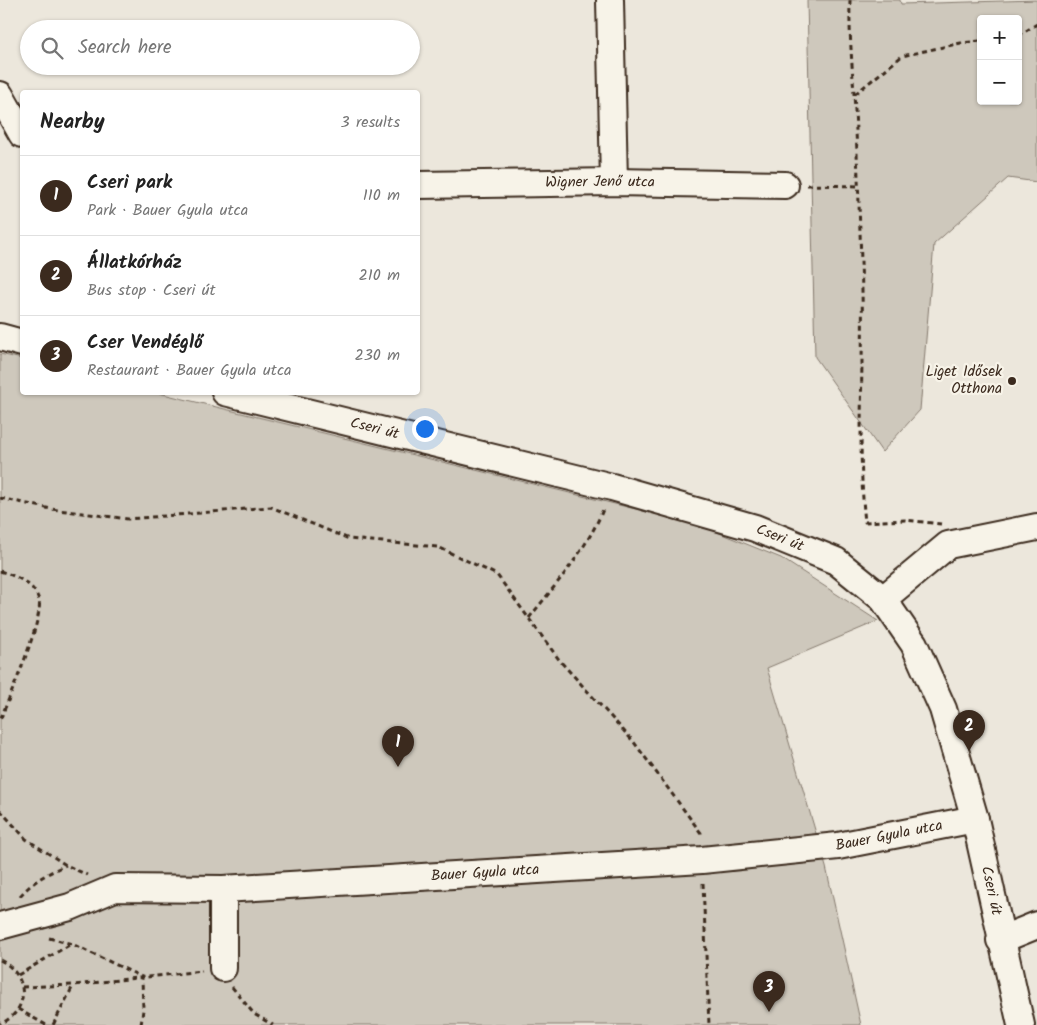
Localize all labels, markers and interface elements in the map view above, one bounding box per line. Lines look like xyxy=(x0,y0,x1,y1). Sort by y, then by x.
map controls xyxy=(977,15,1022,105)
button: + xyxy=(977,15,1022,60)
search box xyxy=(20,20,420,75)
text: Search here xyxy=(78,33,172,63)
icon: search xyxy=(38,34,66,62)
button: − xyxy=(977,60,1022,105)
text: Nearby xyxy=(40,106,105,139)
text: 3 results xyxy=(341,110,400,135)
text: Cseri park xyxy=(87,168,172,198)
street label: Wigner Jenő utca xyxy=(545,170,655,195)
text: 1 xyxy=(54,183,58,208)
text: 110 m xyxy=(363,183,400,208)
text: Park · Bauer Gyula utca xyxy=(87,198,248,223)
text: Állatkórház xyxy=(87,248,182,278)
text: 2 xyxy=(51,263,61,288)
text: 210 m xyxy=(359,263,400,288)
text: Bus stop · Cseri út xyxy=(87,278,216,303)
text: Cser Vendéglő xyxy=(87,328,203,358)
text: 3 xyxy=(52,343,60,368)
text: 230 m xyxy=(354,343,400,368)
text: Restaurant · Bauer Gyula utca xyxy=(87,358,292,383)
place label: Liget Idősek Otthona xyxy=(925,360,1003,401)
marker: Liget Idősek Otthona xyxy=(1006,375,1018,387)
street label: Cseri út xyxy=(348,411,402,446)
your location xyxy=(412,416,438,442)
street label: Cseri út xyxy=(752,518,807,559)
pin: 2 xyxy=(953,710,985,751)
pin: 1 xyxy=(382,726,414,767)
street label: Bauer Gyula utca xyxy=(833,814,945,858)
street label: Bauer Gyula utca xyxy=(430,858,540,888)
street label: Cseri út xyxy=(974,864,1008,918)
pin: 3 xyxy=(753,971,785,1012)

